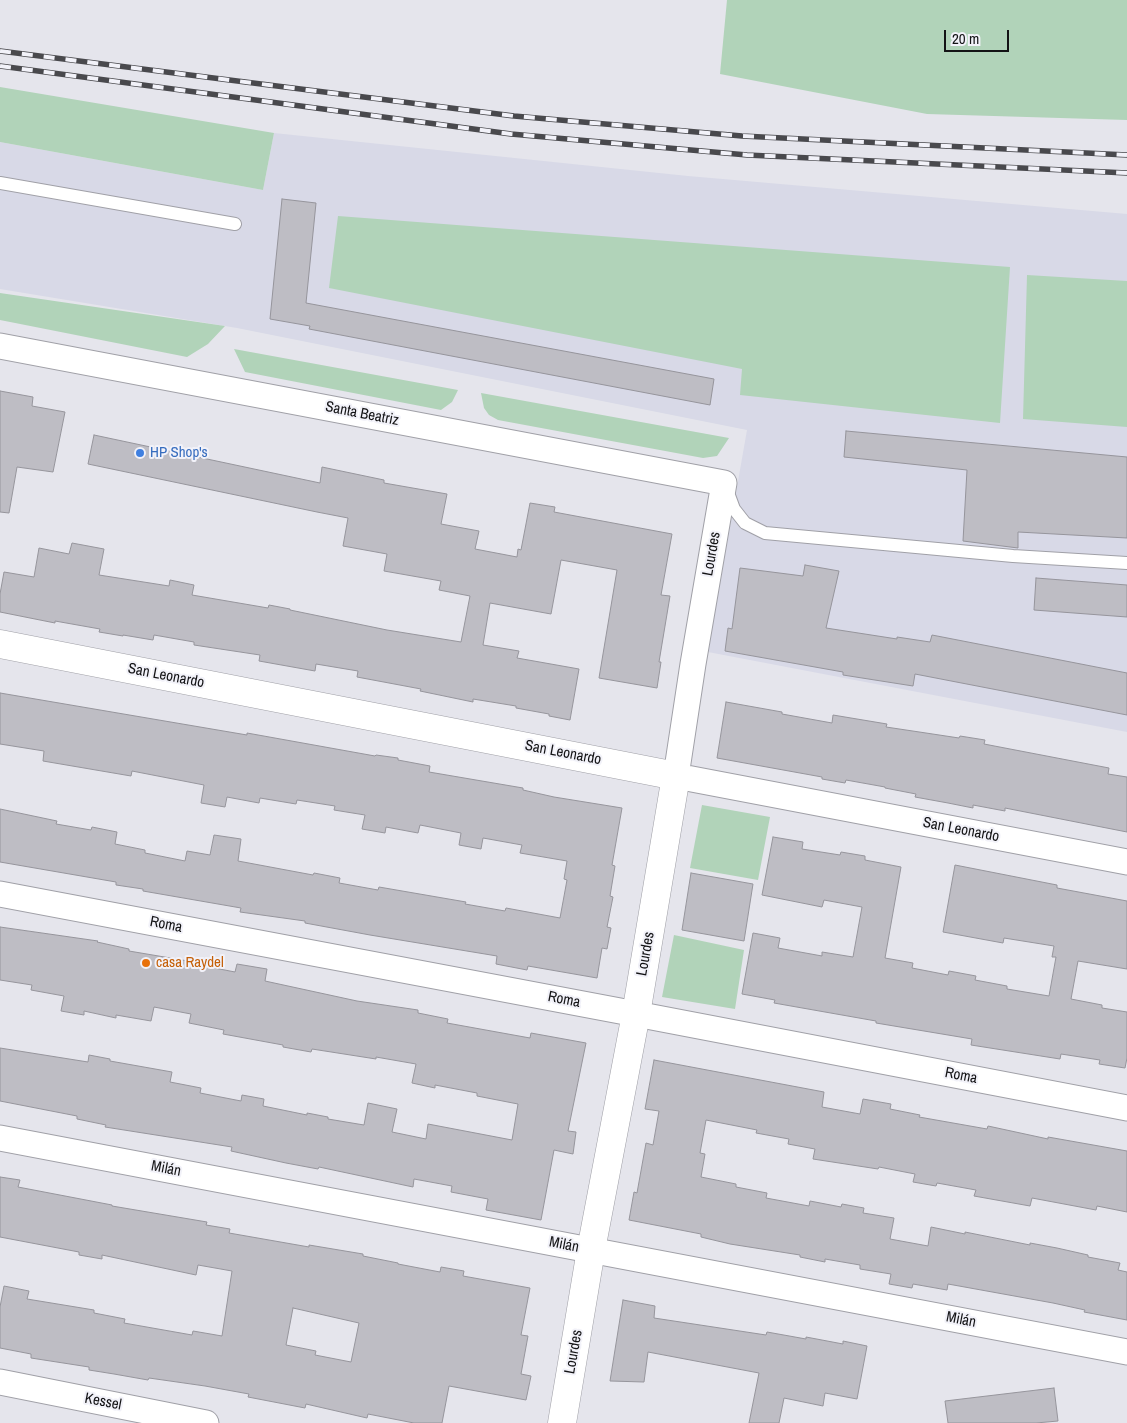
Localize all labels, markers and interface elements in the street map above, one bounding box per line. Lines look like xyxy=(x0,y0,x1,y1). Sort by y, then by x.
scale bar xyxy=(947,20,1012,52)
text: 20 m xyxy=(952,28,979,49)
street label: Santa Beatriz xyxy=(324,398,400,430)
place label: HP Shop's xyxy=(150,444,208,462)
marker: HP Shop's xyxy=(134,447,146,459)
street label: Lourdes xyxy=(699,531,725,577)
street label: San Leonardo xyxy=(126,660,206,692)
street label: San Leonardo xyxy=(523,737,603,769)
street label: San Leonardo xyxy=(921,814,1001,846)
street label: Roma xyxy=(148,913,184,937)
street label: Lourdes xyxy=(633,931,659,977)
place label: casa Raydel xyxy=(156,954,224,972)
marker: casa Raydel xyxy=(140,957,152,969)
street label: Roma xyxy=(546,988,582,1012)
street label: Roma xyxy=(943,1064,979,1088)
street label: Milán xyxy=(150,1157,182,1181)
street label: Milán xyxy=(548,1233,580,1257)
street label: Milán xyxy=(945,1308,977,1332)
street label: Lourdes xyxy=(561,1329,587,1375)
street label: Kessel xyxy=(83,1390,123,1414)

